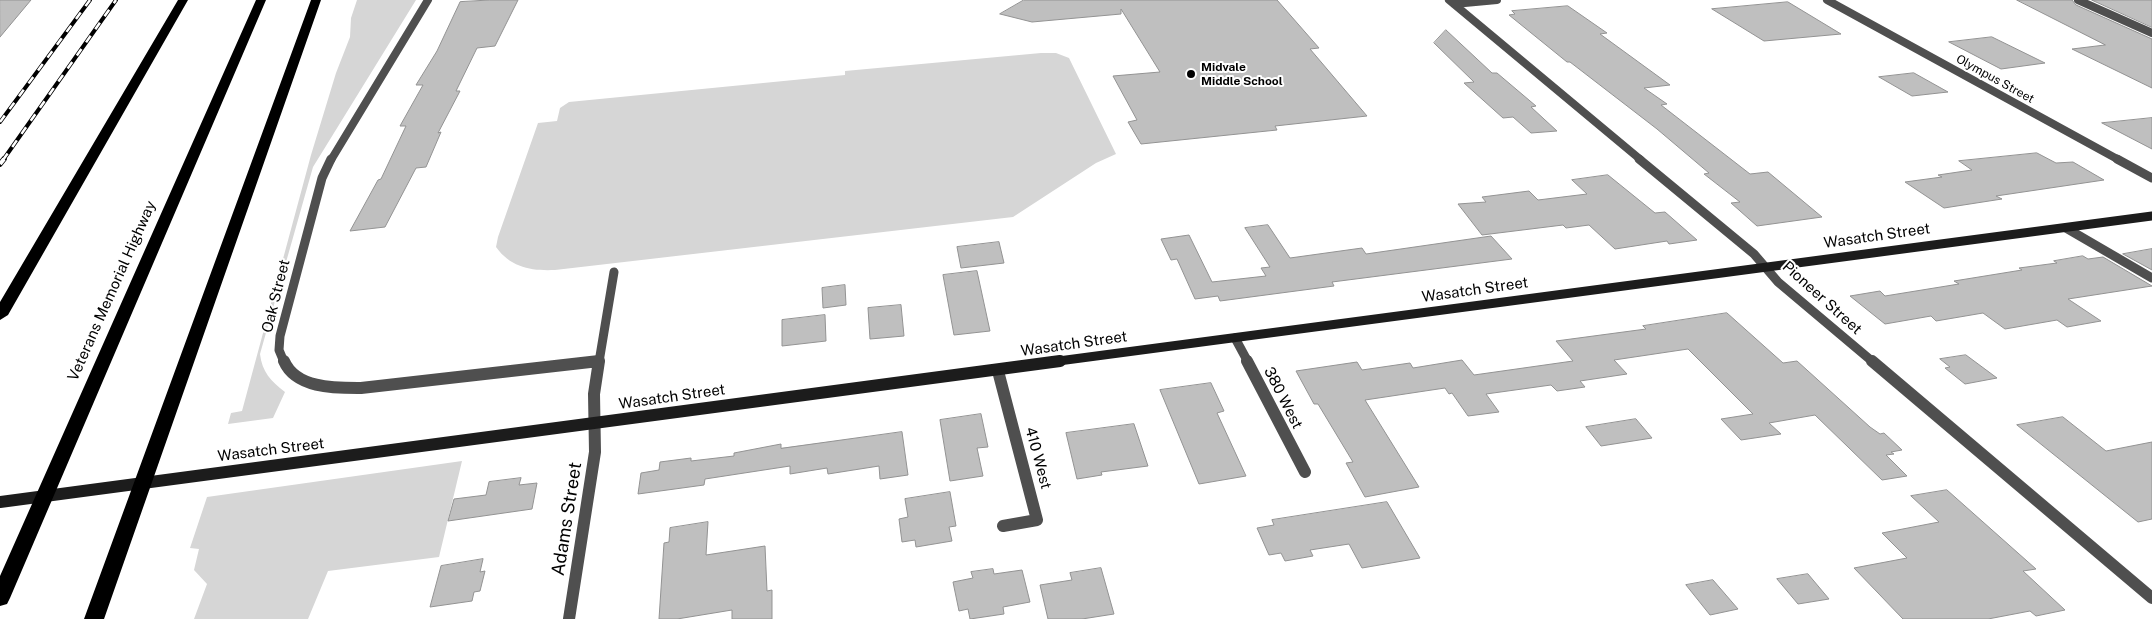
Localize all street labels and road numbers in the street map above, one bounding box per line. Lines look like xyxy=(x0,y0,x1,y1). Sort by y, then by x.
street label: Olympus Street xyxy=(1953,52,2037,106)
street label: Veterans Memorial Highway xyxy=(64,198,160,384)
street label: Wasatch Street xyxy=(1823,220,1931,252)
street label: Oak Street xyxy=(258,257,294,335)
street label: Pioneer Street xyxy=(1779,258,1865,338)
street label: Wasatch Street xyxy=(1421,274,1529,306)
street label: Wasatch Street xyxy=(1020,328,1128,360)
street label: 380 West xyxy=(1260,364,1306,432)
street label: Wasatch Street xyxy=(618,381,726,413)
street label: 410 West xyxy=(1021,425,1055,491)
street label: Wasatch Street xyxy=(217,435,325,465)
street label: Adams Street xyxy=(547,461,587,577)

